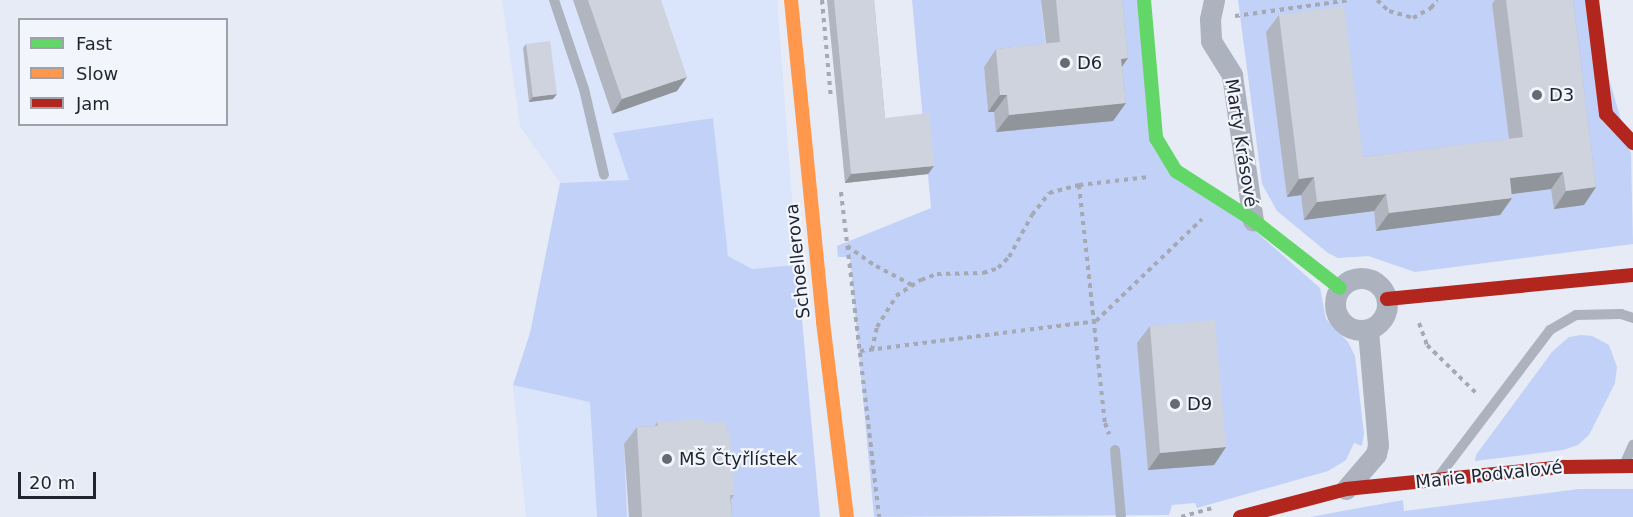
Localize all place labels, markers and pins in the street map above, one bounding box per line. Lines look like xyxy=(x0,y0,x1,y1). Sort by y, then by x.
place label: D6 xyxy=(1077,52,1102,74)
marker: D6 xyxy=(1058,56,1072,70)
place label: D3 xyxy=(1549,84,1574,106)
marker: D3 xyxy=(1530,88,1544,102)
place label: D9 xyxy=(1187,393,1212,415)
marker: D9 xyxy=(1168,397,1182,411)
place label: MŠ Čtyřlístek xyxy=(679,448,797,470)
marker: MŠ Čtyřlístek xyxy=(660,452,674,466)

